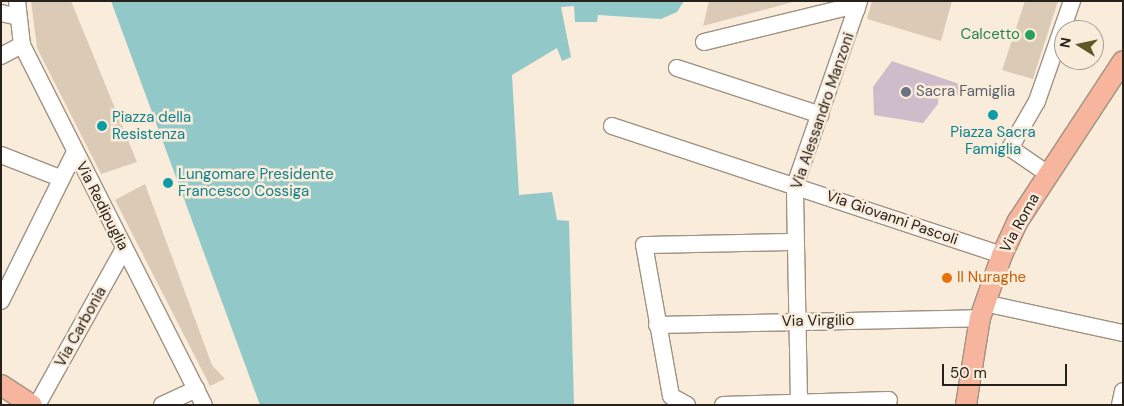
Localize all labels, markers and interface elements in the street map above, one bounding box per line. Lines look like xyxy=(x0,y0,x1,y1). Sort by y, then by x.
north arrow xyxy=(1054,20,1104,70)
place label: Calcetto xyxy=(960,26,1020,44)
marker: Calcetto xyxy=(1024,29,1036,41)
street label: Via Alessandro Manzoni xyxy=(788,30,858,192)
text: N xyxy=(1055,36,1075,49)
place label: Sacra Famiglia xyxy=(916,83,1015,101)
marker: Sacra Famiglia xyxy=(900,86,912,98)
place label: Piazza della Resistenza xyxy=(112,108,191,143)
marker: Piazza Sacra Famiglia xyxy=(987,109,999,121)
marker: Piazza della Resistenza xyxy=(96,120,108,132)
place label: Piazza Sacra Famiglia xyxy=(950,123,1036,158)
street label: Via Redipuglia xyxy=(72,159,132,253)
place label: Lungomare Presidente Francesco Cossiga xyxy=(178,165,334,200)
marker: Lungomare Presidente Francesco Cossiga xyxy=(162,177,174,189)
street label: Via Giovanni Pascoli xyxy=(824,187,960,249)
street label: Via Roma xyxy=(996,190,1044,256)
place label: Il Nuraghe xyxy=(957,269,1026,287)
marker: Il Nuraghe xyxy=(941,272,953,284)
street label: Via Carbonia xyxy=(52,284,110,370)
street label: Via Virgilio xyxy=(782,311,854,331)
scale bar xyxy=(944,354,1069,386)
text: 50 m xyxy=(950,363,987,383)

